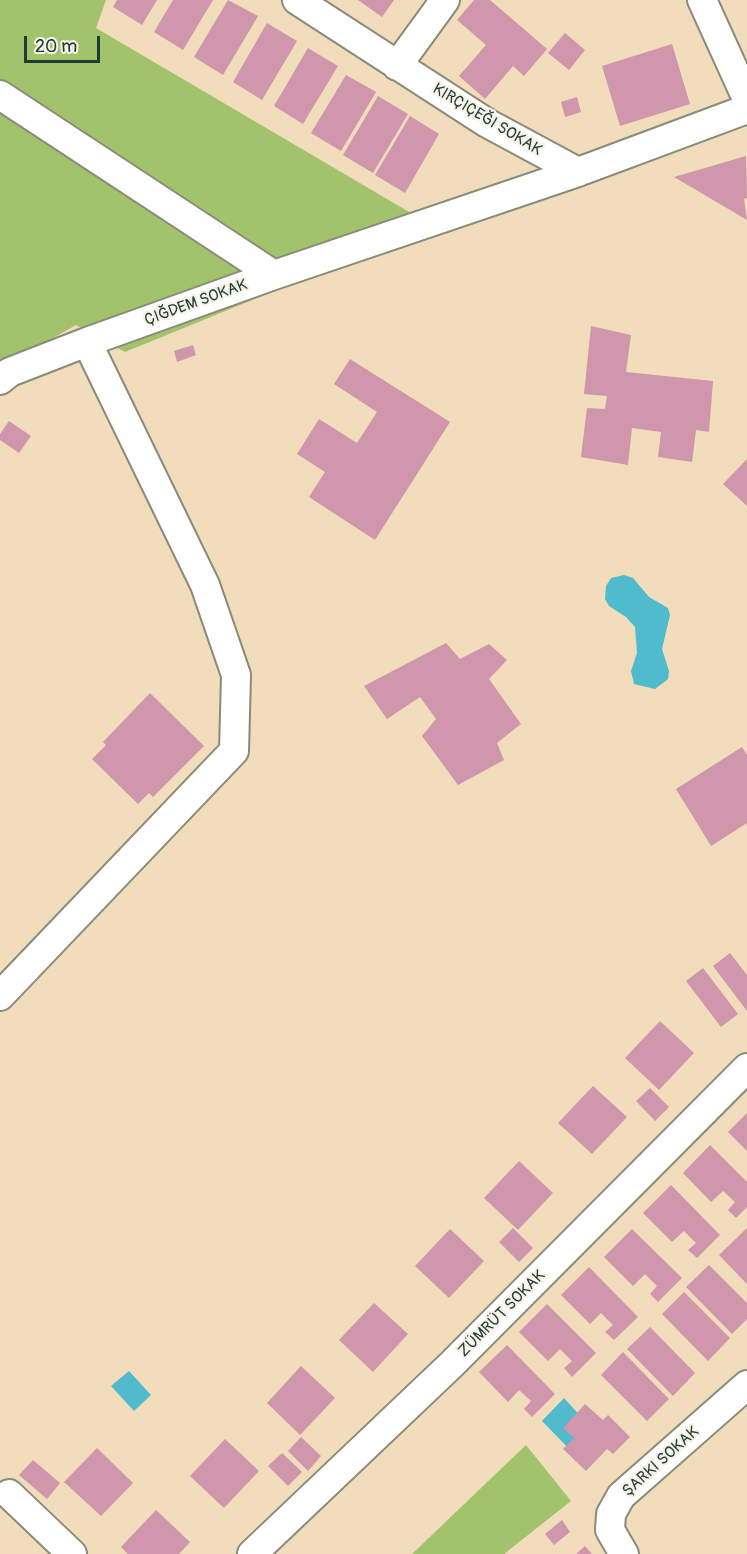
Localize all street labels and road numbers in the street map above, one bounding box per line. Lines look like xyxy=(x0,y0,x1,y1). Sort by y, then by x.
street label: KIRÇIÇEĞI SOKAK xyxy=(429,80,545,160)
street label: ÇIĞDEM SOKAK xyxy=(142,276,250,330)
street label: ZÜMRÜT SOKAK xyxy=(455,1267,549,1361)
street label: ŞARKI SOKAK xyxy=(619,1423,703,1501)

